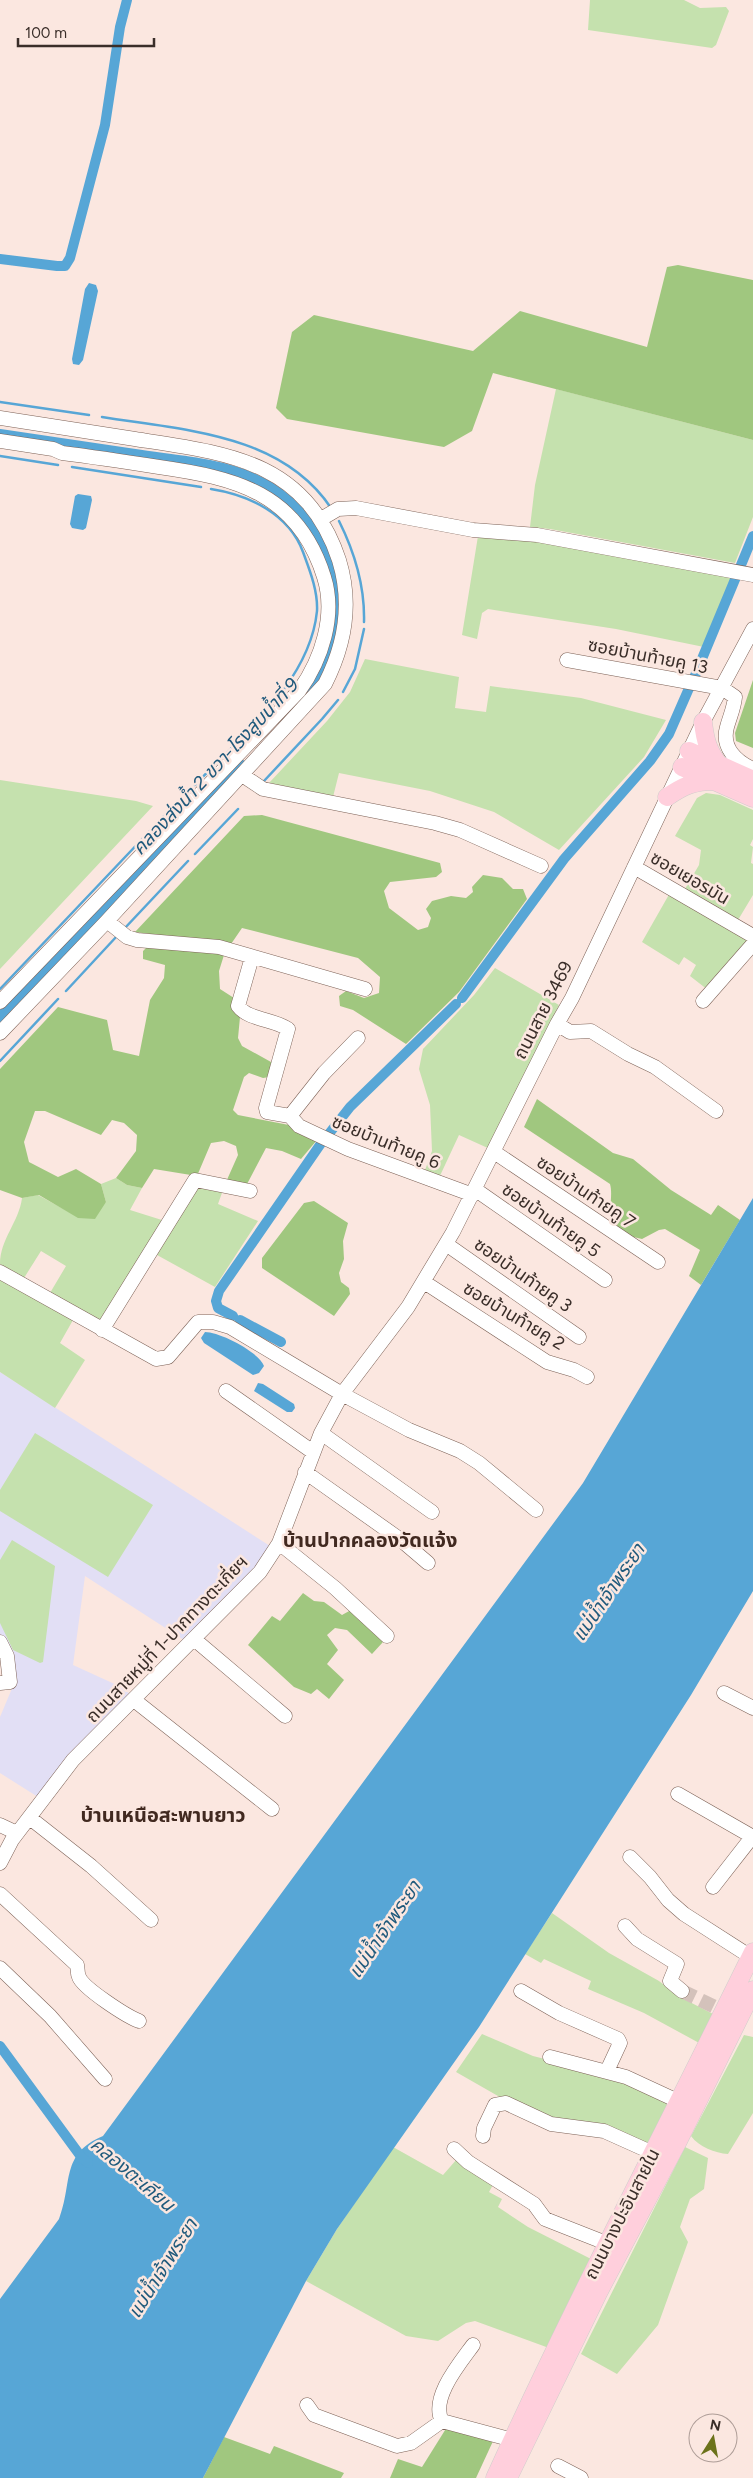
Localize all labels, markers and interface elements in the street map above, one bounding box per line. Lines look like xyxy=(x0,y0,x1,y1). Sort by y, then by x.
scale bar xyxy=(18,15,154,47)
text: 100 m xyxy=(25,24,67,42)
street label: ซอยบ้านท้ายคู 13 xyxy=(586,634,710,679)
water label: คลองส่งน้ำ 2 ขวา-โรงสูบน้ำที่ 9 xyxy=(126,672,304,860)
street label: ซอยเยอรมัน xyxy=(647,847,733,909)
street label: ถนนสาย 3469 xyxy=(509,957,577,1063)
street label: ซอยบ้านท้ายคู 6 xyxy=(328,1110,443,1175)
street label: ซอยบ้านท้ายคู 7 xyxy=(532,1151,640,1234)
street label: ซอยบ้านท้ายคู 5 xyxy=(497,1178,604,1263)
street label: ซอยบ้านท้ายคู 3 xyxy=(469,1233,576,1318)
street label: ซอยบ้านท้ายคู 2 xyxy=(459,1277,569,1356)
district label: บ้านปากคลองวัดแจ้ง xyxy=(283,1528,457,1552)
water label: แม่น้ำเจ้าพระยา xyxy=(566,1537,650,1645)
street label: ถนนสายหมู่ที่ 1-ปากทางตะเกี่ยฯ xyxy=(80,1549,253,1728)
district label: บ้านเหนือสะพานยาว xyxy=(80,1803,246,1827)
water label: แม่น้ำเจ้าพระยา xyxy=(342,1874,426,1982)
water label: คลองตะเคียน xyxy=(86,2133,180,2217)
street label: ถนนบางปะอินสายใน xyxy=(580,2145,664,2283)
water label: แม่น้ำเจ้าพระยา xyxy=(121,2212,203,2322)
north arrow xyxy=(688,2413,738,2463)
text: N xyxy=(708,2416,722,2435)

